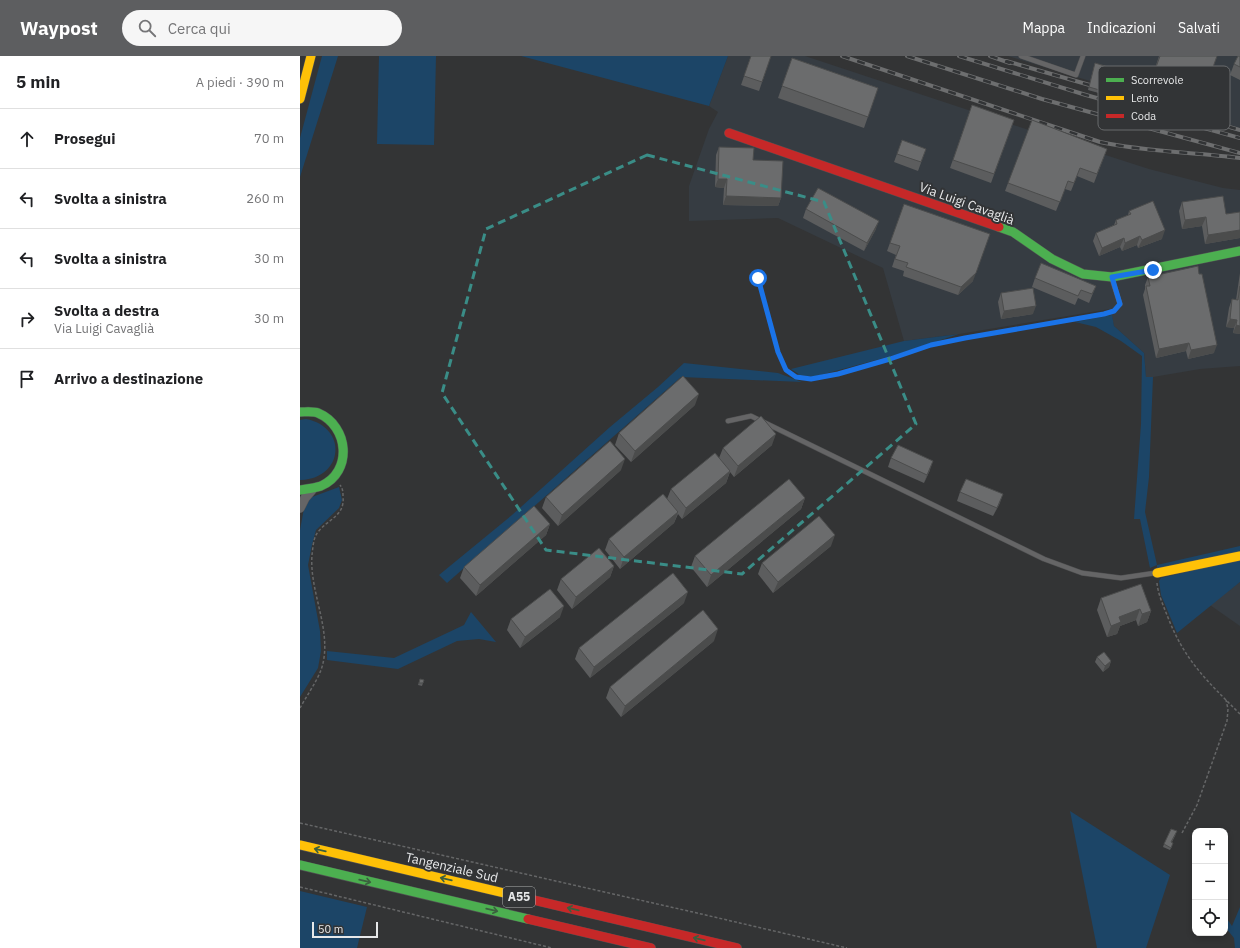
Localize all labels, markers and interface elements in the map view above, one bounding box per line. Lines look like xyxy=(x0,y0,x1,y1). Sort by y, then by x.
search box xyxy=(122,10,402,46)
text: Waypost xyxy=(20,16,98,40)
icon: search xyxy=(136,17,158,39)
text: Cerca qui xyxy=(168,19,231,38)
text: Mappa xyxy=(1023,19,1065,37)
text: Indicazioni xyxy=(1087,19,1156,37)
text: Salvati xyxy=(1178,19,1220,37)
legend xyxy=(1098,66,1230,130)
text: 5 min xyxy=(16,71,60,93)
text: Scorrevole xyxy=(1131,73,1184,87)
text: A piedi · 390 m xyxy=(196,74,284,91)
text: Lento xyxy=(1131,91,1159,105)
text: Coda xyxy=(1131,109,1156,123)
icon: ahead xyxy=(16,128,38,150)
text: Prosegui xyxy=(54,129,116,148)
text: 70 m xyxy=(254,130,284,147)
street label: Via Luigi Cavaglià xyxy=(917,178,1017,229)
icon: left xyxy=(16,188,38,210)
text: Svolta a sinistra xyxy=(54,189,167,208)
text: 260 m xyxy=(246,190,284,207)
icon: left xyxy=(16,248,38,270)
text: Svolta a sinistra xyxy=(54,249,167,268)
text: 30 m xyxy=(254,250,284,267)
route end xyxy=(1144,261,1162,279)
route start xyxy=(749,269,767,287)
text: Svolta a destra xyxy=(54,301,159,320)
icon: right xyxy=(16,308,38,330)
text: 30 m xyxy=(254,310,284,327)
text: Via Luigi Cavaglià xyxy=(54,320,154,337)
icon: arrive xyxy=(16,368,38,390)
text: Arrivo a destinazione xyxy=(54,369,203,388)
map controls xyxy=(1192,828,1228,936)
button: + xyxy=(1192,828,1228,864)
one-way arrow xyxy=(314,845,327,853)
street label: Tangenziale Sud xyxy=(404,849,500,886)
button: − xyxy=(1192,864,1228,900)
one-way arrow xyxy=(440,875,453,883)
one-way arrow xyxy=(358,877,371,885)
road number: A55 xyxy=(503,887,535,907)
button: locate xyxy=(1192,900,1228,936)
one-way arrow xyxy=(567,905,580,913)
one-way arrow xyxy=(485,907,498,915)
scale bar xyxy=(312,920,378,939)
text: 50 m xyxy=(318,922,343,936)
one-way arrow xyxy=(693,935,706,942)

